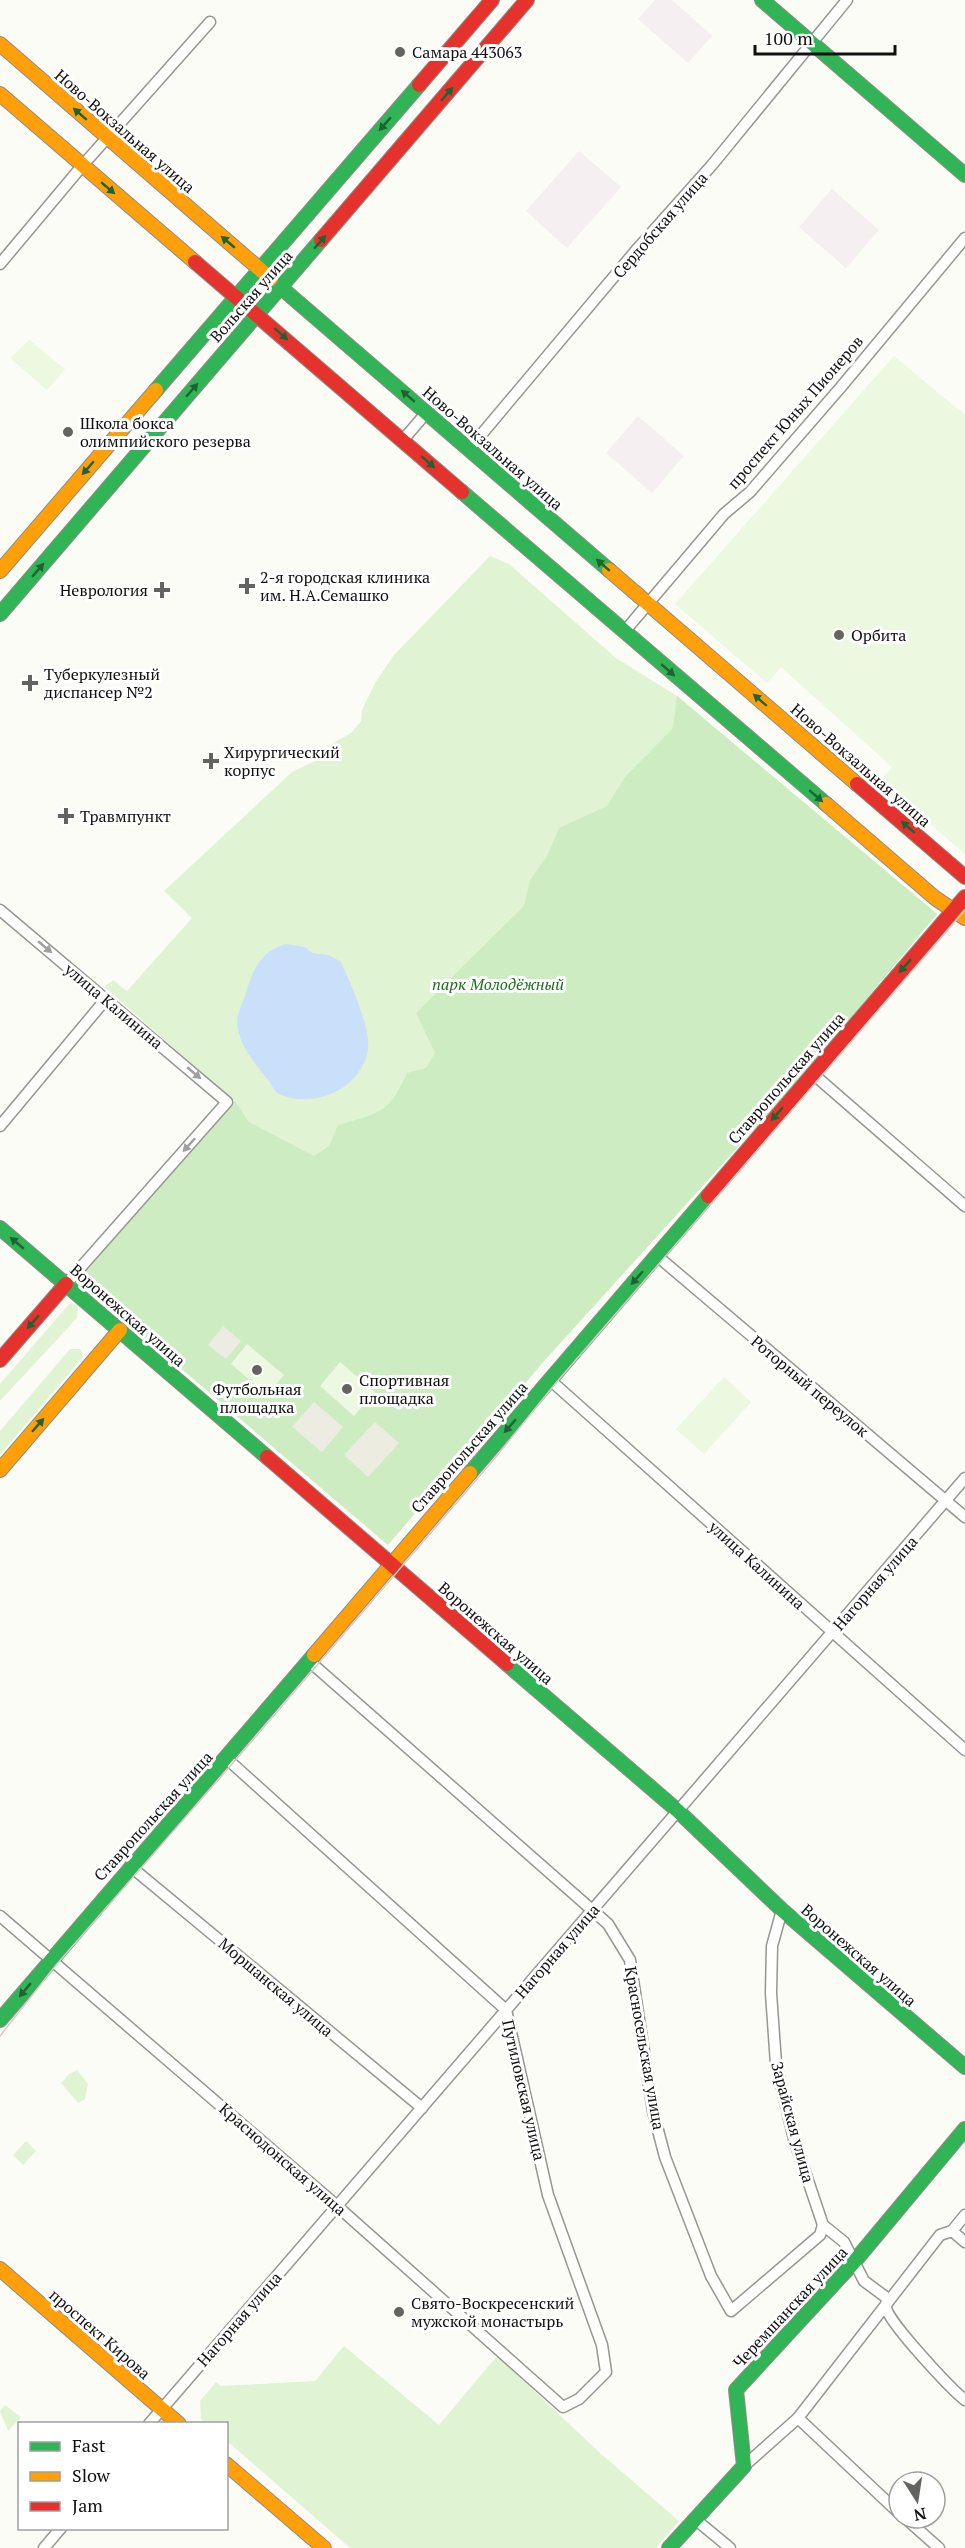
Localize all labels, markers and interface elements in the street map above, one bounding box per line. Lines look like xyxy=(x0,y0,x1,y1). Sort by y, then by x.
scale bar xyxy=(755,18,894,56)
text: 100 m xyxy=(764,26,813,50)
place label: Самара 443063 xyxy=(412,41,522,63)
marker: Самара 443063 xyxy=(393,45,407,59)
street label: Ново-Вокзальная улица xyxy=(50,64,200,198)
one-way arrow xyxy=(440,86,453,102)
one-way arrow xyxy=(73,108,88,121)
one-way arrow xyxy=(379,116,392,132)
street label: Сердобская улица xyxy=(608,167,712,283)
one-way arrow xyxy=(100,181,116,194)
one-way arrow xyxy=(313,234,326,250)
one-way arrow xyxy=(221,236,236,249)
street label: Вольская улица xyxy=(205,245,297,347)
one-way arrow xyxy=(273,327,288,340)
street label: проспект Юных Пионеров xyxy=(722,331,868,493)
street label: Ново-Вокзальная улица xyxy=(418,381,568,515)
one-way arrow xyxy=(186,382,199,398)
one-way arrow xyxy=(401,390,416,403)
place label: Школа бокса олимпийского резерва xyxy=(80,412,251,452)
marker: Школа бокса олимпийского резерва xyxy=(61,425,75,439)
one-way arrow xyxy=(420,455,435,468)
one-way arrow xyxy=(82,460,95,476)
one-way arrow xyxy=(596,559,611,572)
one-way arrow xyxy=(31,563,44,578)
place label: 2-я городская клиника им. Н.А.Семашко xyxy=(260,566,430,606)
marker: 2-я городская клиника им. Н.А.Семашко xyxy=(238,577,256,595)
place label: Неврология xyxy=(60,579,148,601)
marker: Неврология xyxy=(153,581,171,599)
place label: Орбита xyxy=(851,624,906,646)
marker: Орбита xyxy=(832,628,846,642)
place label: Туберкулезный диспансер №2 xyxy=(44,663,160,703)
one-way arrow xyxy=(660,663,676,676)
marker: Туберкулезный диспансер №2 xyxy=(21,674,39,692)
one-way arrow xyxy=(753,694,768,707)
street label: Ново-Вокзальная улица xyxy=(786,698,936,832)
place label: Хирургический корпус xyxy=(224,741,340,781)
marker: Хирургический корпус xyxy=(202,752,220,770)
one-way arrow xyxy=(808,790,824,803)
place label: Травмпункт xyxy=(80,805,171,827)
marker: Травмпункт xyxy=(57,807,75,825)
one-way arrow xyxy=(901,821,916,834)
one-way arrow xyxy=(37,941,53,954)
street label: улица Калинина xyxy=(59,958,168,1054)
one-way arrow xyxy=(899,958,912,973)
park label: парк Молодёжный xyxy=(432,973,564,995)
street label: Ставропольская улица xyxy=(723,1007,849,1149)
one-way arrow xyxy=(186,1066,201,1079)
one-way arrow xyxy=(770,1106,784,1121)
one-way arrow xyxy=(182,1138,196,1153)
one-way arrow xyxy=(9,1236,25,1249)
street label: Воронежская улица xyxy=(66,1259,190,1371)
one-way arrow xyxy=(630,1270,643,1286)
one-way arrow xyxy=(27,1314,40,1329)
street label: Роторный переулок xyxy=(746,1330,874,1442)
marker: Футбольная площадка xyxy=(250,1363,264,1377)
place label: Спортивная площадка xyxy=(359,1369,449,1409)
street label: Ставропольская улица xyxy=(406,1376,532,1518)
place label: Футбольная площадка xyxy=(213,1378,301,1418)
marker: Спортивная площадка xyxy=(340,1382,354,1396)
one-way arrow xyxy=(31,1418,44,1433)
one-way arrow xyxy=(504,1418,517,1433)
street label: улица Калинина xyxy=(703,1515,810,1614)
street label: Нагорная улица xyxy=(828,1531,922,1635)
street label: Воронежская улица xyxy=(434,1577,558,1689)
street label: Ставропольская улица xyxy=(89,1746,217,1886)
street label: Нагорная улица xyxy=(510,1899,604,2003)
street label: Воронежская улица xyxy=(797,1899,921,2011)
street label: Моршанская улица xyxy=(214,1932,338,2042)
street label: Красносельская улица xyxy=(620,1964,670,2132)
one-way arrow xyxy=(19,1982,32,1997)
street label: Путиловская улица xyxy=(497,2017,551,2163)
street label: Зарайская улица xyxy=(766,2059,820,2185)
street label: Краснодонская улица xyxy=(215,2098,351,2220)
street label: Черемшанская улица xyxy=(728,2241,852,2373)
street label: Нагорная улица xyxy=(192,2267,286,2371)
street label: проспект Кирова xyxy=(45,2284,155,2384)
place label: Свято-Воскресенский мужской монастырь xyxy=(411,2292,575,2332)
marker: Свято-Воскресенский мужской монастырь xyxy=(392,2305,406,2319)
legend xyxy=(18,2422,228,2530)
text: Fast xyxy=(72,2433,106,2457)
text: Slow xyxy=(72,2463,111,2487)
north arrow xyxy=(887,2470,947,2530)
text: Jam xyxy=(72,2493,103,2517)
text: N xyxy=(912,2503,928,2527)

